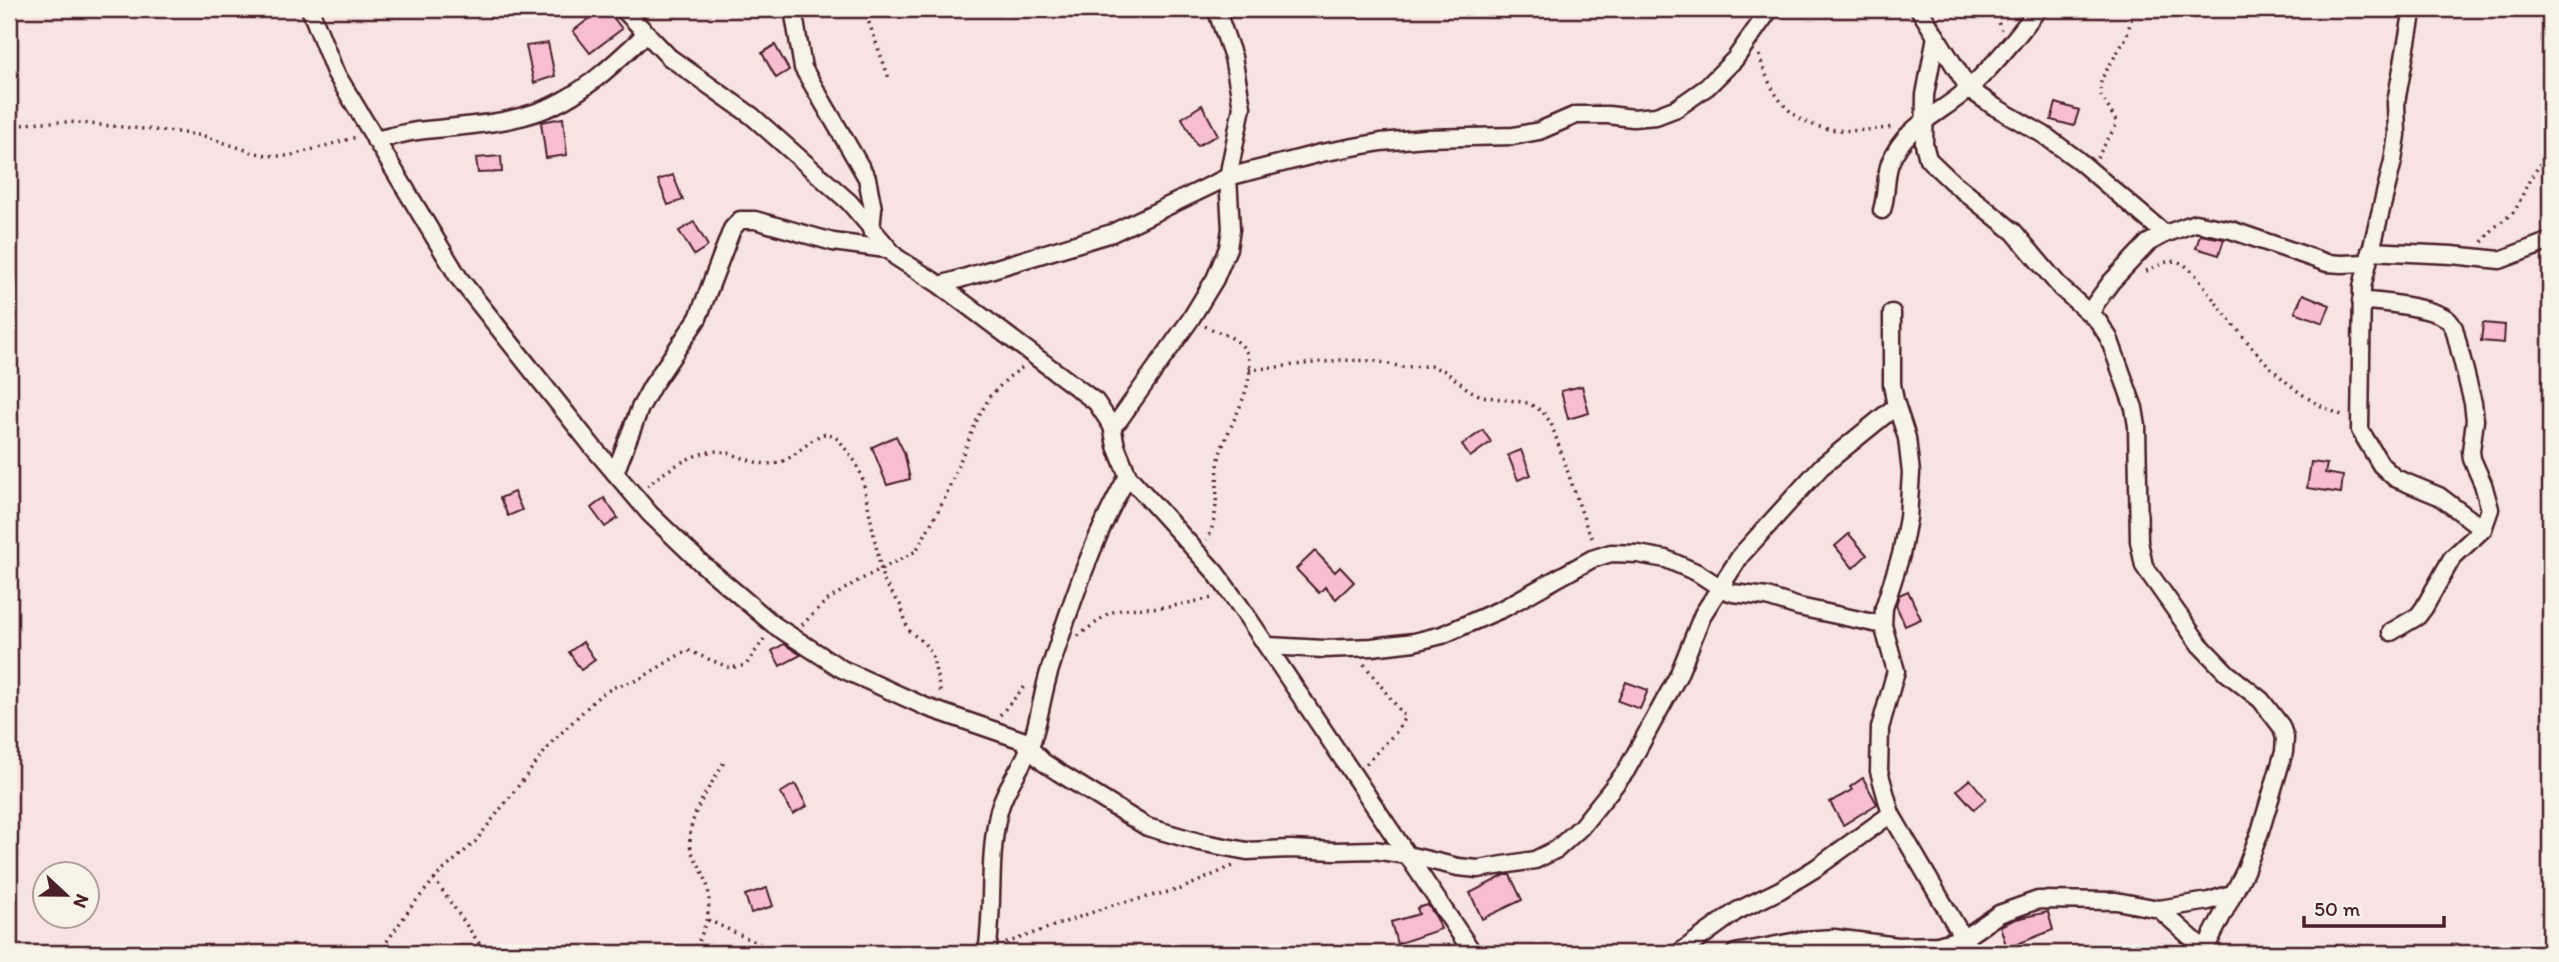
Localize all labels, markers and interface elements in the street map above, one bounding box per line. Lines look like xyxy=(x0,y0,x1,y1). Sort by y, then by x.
north arrow xyxy=(32,860,102,930)
scale bar xyxy=(2304,885,2444,929)
text: N xyxy=(68,891,94,911)
text: 50 m xyxy=(2314,896,2361,921)

